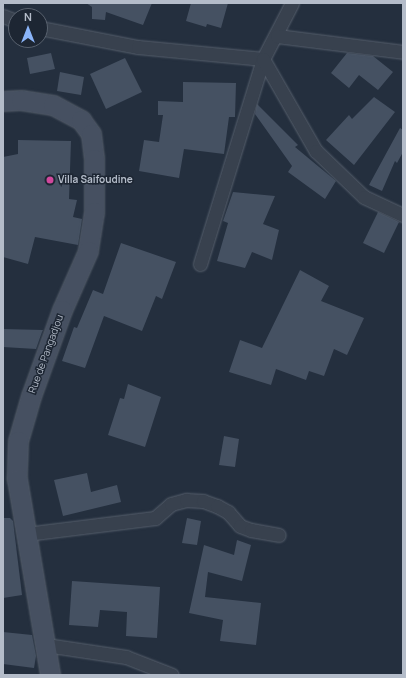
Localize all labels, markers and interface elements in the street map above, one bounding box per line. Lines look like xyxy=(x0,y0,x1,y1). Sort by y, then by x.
north arrow xyxy=(8,8,48,48)
text: N xyxy=(24,9,32,24)
place label: Villa Saifoudine xyxy=(58,174,133,186)
marker: Villa Saifoudine xyxy=(45,175,55,185)
street label: Rue de Pangadjou xyxy=(26,313,66,395)

